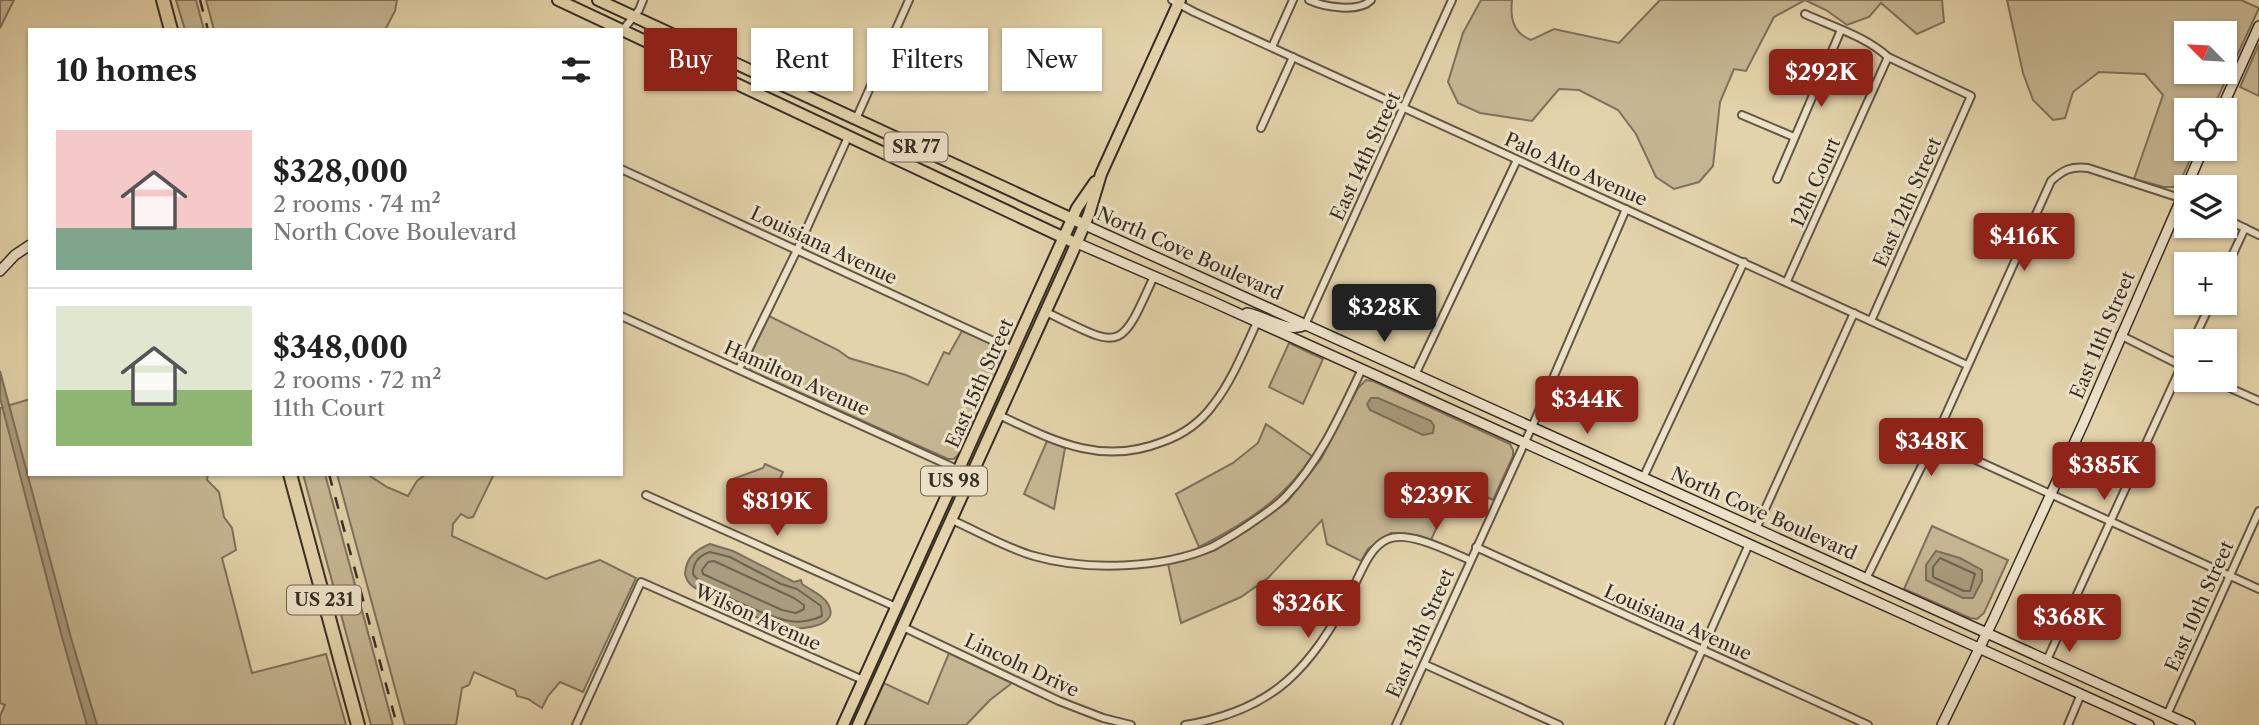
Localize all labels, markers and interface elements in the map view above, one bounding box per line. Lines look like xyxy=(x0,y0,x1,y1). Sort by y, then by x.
north arrow xyxy=(2174,21,2236,84)
map controls xyxy=(2174,21,2237,392)
chip: Buy xyxy=(644,28,737,91)
chip: Rent xyxy=(751,28,853,91)
chip: Filters xyxy=(867,28,988,91)
chip: New xyxy=(1002,28,1102,91)
pin: $292K xyxy=(1772,50,1870,109)
icon: filters xyxy=(557,51,595,89)
text: 10 homes xyxy=(56,52,197,89)
text: $292K xyxy=(1785,58,1857,86)
street label: East 14th Street xyxy=(1326,88,1405,224)
button: locate xyxy=(2174,98,2237,161)
street label: Palo Alto Avenue xyxy=(1501,128,1651,211)
road number: SR 77 xyxy=(884,132,948,162)
street label: 12th Court xyxy=(1786,134,1845,230)
street label: East 12th Street xyxy=(1869,134,1946,271)
text: $328,000 xyxy=(273,153,408,190)
icon: home xyxy=(112,158,196,242)
button: layers xyxy=(2174,175,2237,238)
text: 2 rooms · 74 m² xyxy=(273,190,441,218)
street label: Louisiana Avenue xyxy=(747,201,901,290)
street label: North Cove Boulevard xyxy=(1093,202,1287,305)
pin: $416K xyxy=(1975,214,2073,273)
text: North Cove Boulevard xyxy=(273,218,517,246)
text: $416K xyxy=(1990,222,2058,250)
button: + xyxy=(2174,252,2237,315)
street label: East 11th Street xyxy=(2065,268,2140,403)
pin: $328K xyxy=(1335,284,1433,344)
text: $328K xyxy=(1348,293,1420,321)
street label: East 15th Street xyxy=(941,315,1018,451)
text: $348,000 xyxy=(273,329,408,366)
button: − xyxy=(2174,329,2237,392)
icon: home xyxy=(112,334,196,418)
street label: Hamilton Avenue xyxy=(720,336,873,421)
text: 2 rooms · 72 m² xyxy=(273,366,442,394)
pin: $344K xyxy=(1538,376,1636,436)
text: $344K xyxy=(1551,385,1623,413)
text: 11th Court xyxy=(273,394,385,422)
pin: $348K xyxy=(1882,419,1980,478)
text: $348K xyxy=(1895,427,1967,455)
pin: $385K xyxy=(2055,442,2153,502)
text: $385K xyxy=(2068,451,2140,479)
street label: North Cove Boulevard xyxy=(1667,462,1861,565)
road number: US 98 xyxy=(921,466,987,495)
pin: $239K xyxy=(1387,472,1485,532)
pin: $819K xyxy=(728,478,826,538)
text: $239K xyxy=(1400,481,1472,509)
text: $819K xyxy=(742,487,812,515)
street label: East 10th Street xyxy=(2160,537,2239,675)
street label: East 13th Street xyxy=(1382,565,1459,701)
street label: Wilson Avenue xyxy=(690,579,825,656)
pin: $326K xyxy=(1259,580,1357,640)
street label: Louisiana Avenue xyxy=(1600,580,1755,665)
road number: US 231 xyxy=(287,586,361,614)
text: $326K xyxy=(1272,589,1344,617)
pin: $368K xyxy=(2020,594,2118,654)
text: $368K xyxy=(2033,603,2105,631)
street label: Lincoln Drive xyxy=(961,629,1083,702)

